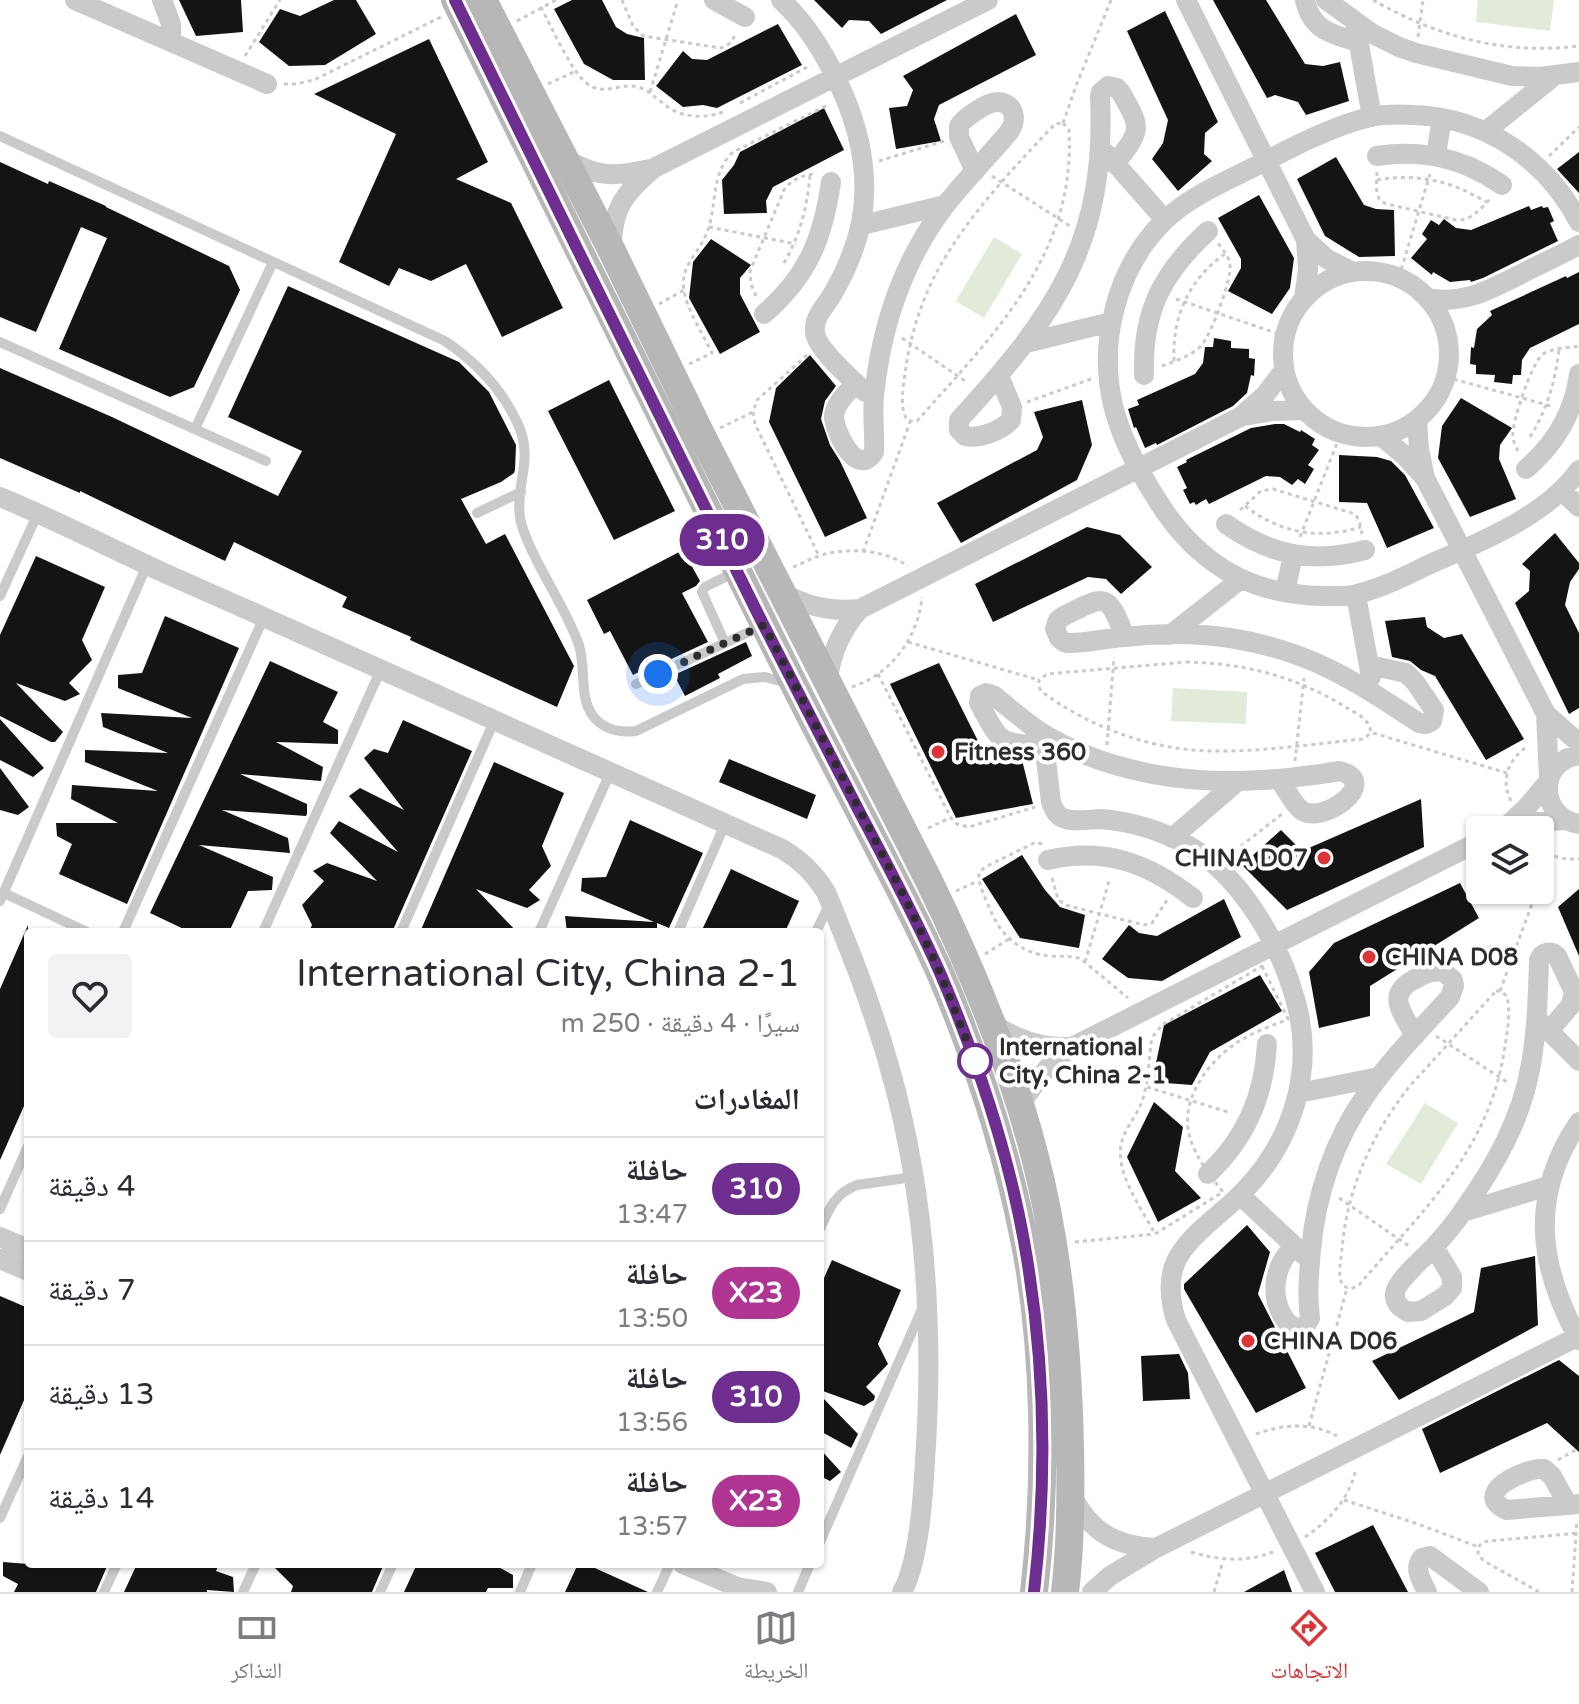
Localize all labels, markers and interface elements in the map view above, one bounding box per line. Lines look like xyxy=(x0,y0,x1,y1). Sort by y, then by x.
line badge: 310 xyxy=(676,514,768,566)
text: 310 xyxy=(696,523,748,557)
your location xyxy=(638,654,678,694)
place label: Fitness 360 xyxy=(954,738,1086,767)
marker: Fitness 360 xyxy=(929,743,947,761)
map controls xyxy=(1466,816,1554,904)
button: layers xyxy=(1466,816,1554,904)
place label: CHINA D07 xyxy=(1175,844,1308,873)
marker: CHINA D07 xyxy=(1315,849,1333,867)
place label: CHINA D08 xyxy=(1385,943,1518,972)
marker: CHINA D08 xyxy=(1360,948,1378,966)
text: International City, China 2-1 xyxy=(296,951,800,997)
button: heart xyxy=(48,954,132,1038)
text: سيرًا · 4 دقيقة · 250 m xyxy=(561,1008,800,1039)
place label: International City, China 2-1 xyxy=(999,1033,1167,1090)
marker: International City, China 2-1 xyxy=(958,1044,992,1078)
text: المغادرات xyxy=(693,1081,800,1118)
text: حافلة xyxy=(626,1152,688,1189)
text: 4 دقيقة xyxy=(48,1168,136,1205)
text: 310 xyxy=(730,1172,782,1206)
text: 13:47 xyxy=(616,1199,688,1230)
text: حافلة xyxy=(626,1256,688,1293)
text: 7 دقيقة xyxy=(48,1272,136,1309)
text: X23 xyxy=(729,1276,783,1310)
text: 13:50 xyxy=(616,1303,688,1334)
place label: CHINA D06 xyxy=(1264,1327,1397,1356)
marker: CHINA D06 xyxy=(1239,1332,1257,1350)
text: حافلة xyxy=(626,1360,688,1397)
text: 13 دقيقة xyxy=(48,1376,154,1413)
text: 310 xyxy=(730,1380,782,1414)
text: 13:56 xyxy=(616,1407,688,1438)
text: حافلة xyxy=(626,1464,688,1501)
text: 14 دقيقة xyxy=(48,1480,154,1517)
text: X23 xyxy=(729,1484,783,1518)
text: 13:57 xyxy=(616,1511,688,1542)
tab: التذاكر xyxy=(231,1606,282,1692)
tab: الخريطة xyxy=(744,1606,809,1692)
tab: الاتجاهات xyxy=(1270,1606,1348,1692)

